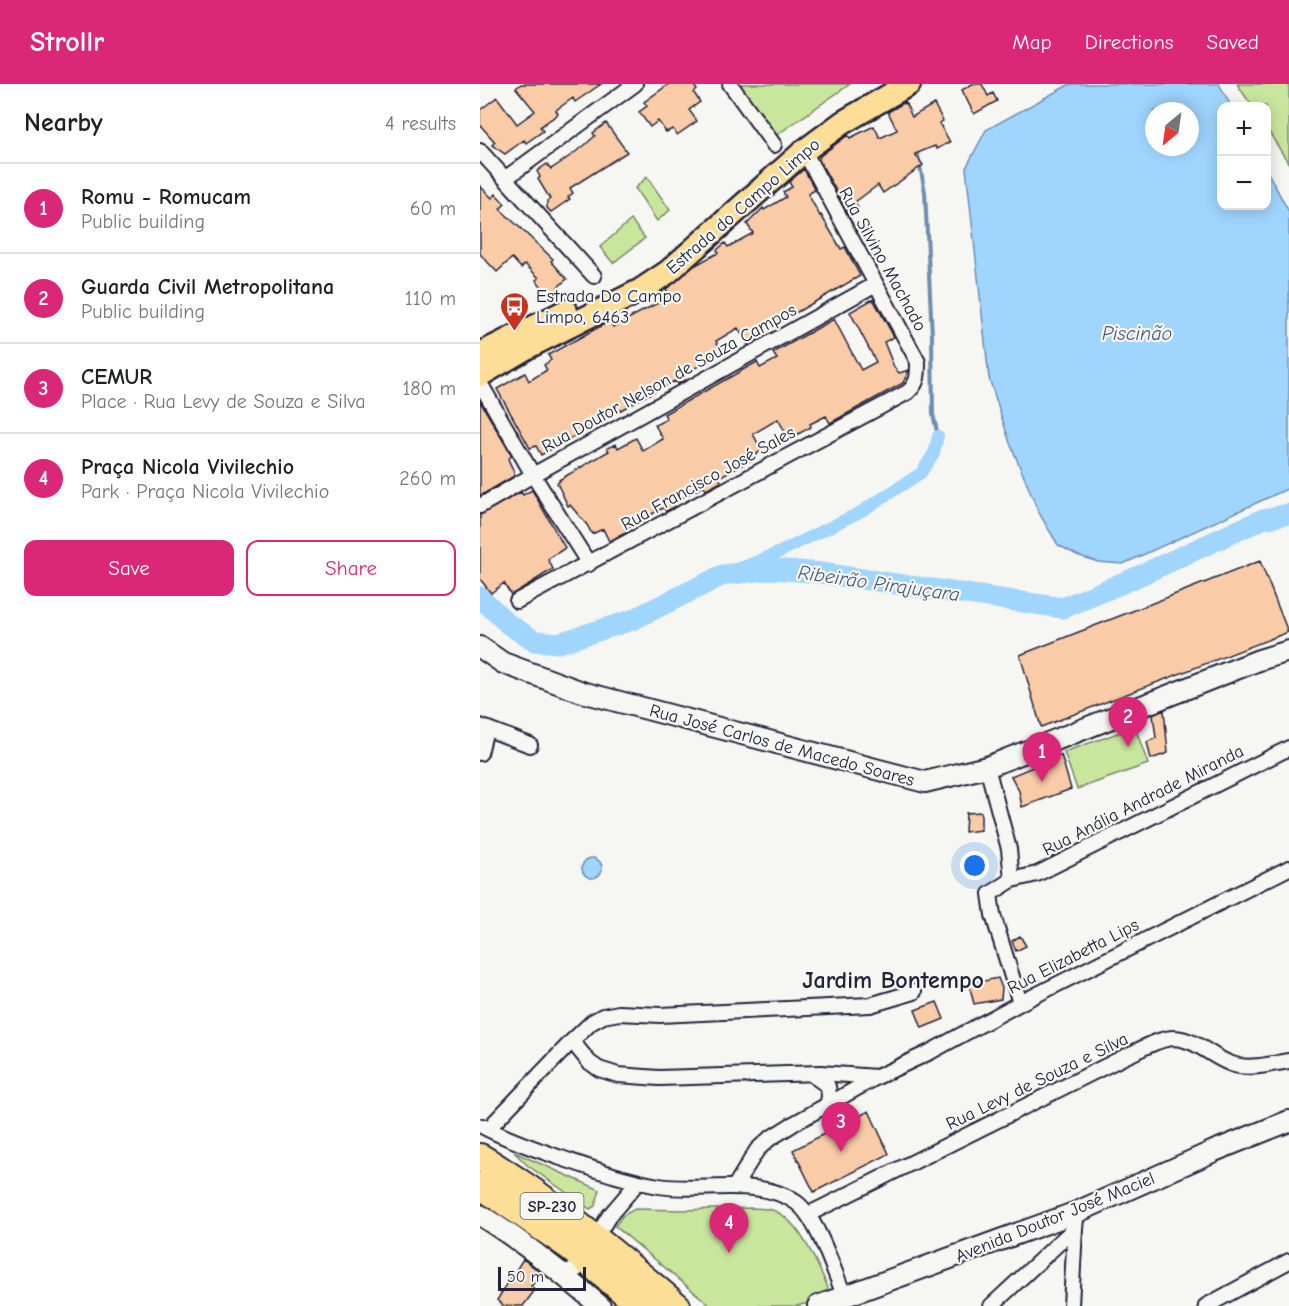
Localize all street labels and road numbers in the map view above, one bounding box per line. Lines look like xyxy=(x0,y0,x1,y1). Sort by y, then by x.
street label: Estrada do Campo Limpo xyxy=(662,134,825,279)
street label: Rua Silvino Machado xyxy=(834,184,931,335)
street label: Rua Doutor Nelson de Souza Campos xyxy=(538,299,800,457)
street label: Rua Francisco José Sales xyxy=(618,422,799,535)
street label: Rua José Carlos de Macedo Soares xyxy=(647,700,917,791)
street label: Rua Anália Andrade Miranda xyxy=(1039,740,1247,860)
street label: Rua Elizabetta Lips xyxy=(1004,914,1142,999)
street label: Rua Levy de Souza e Silva xyxy=(943,1028,1132,1135)
street label: Avenida Doutor José Maciel xyxy=(952,1168,1158,1267)
road number: SP-230 xyxy=(520,1193,584,1219)

